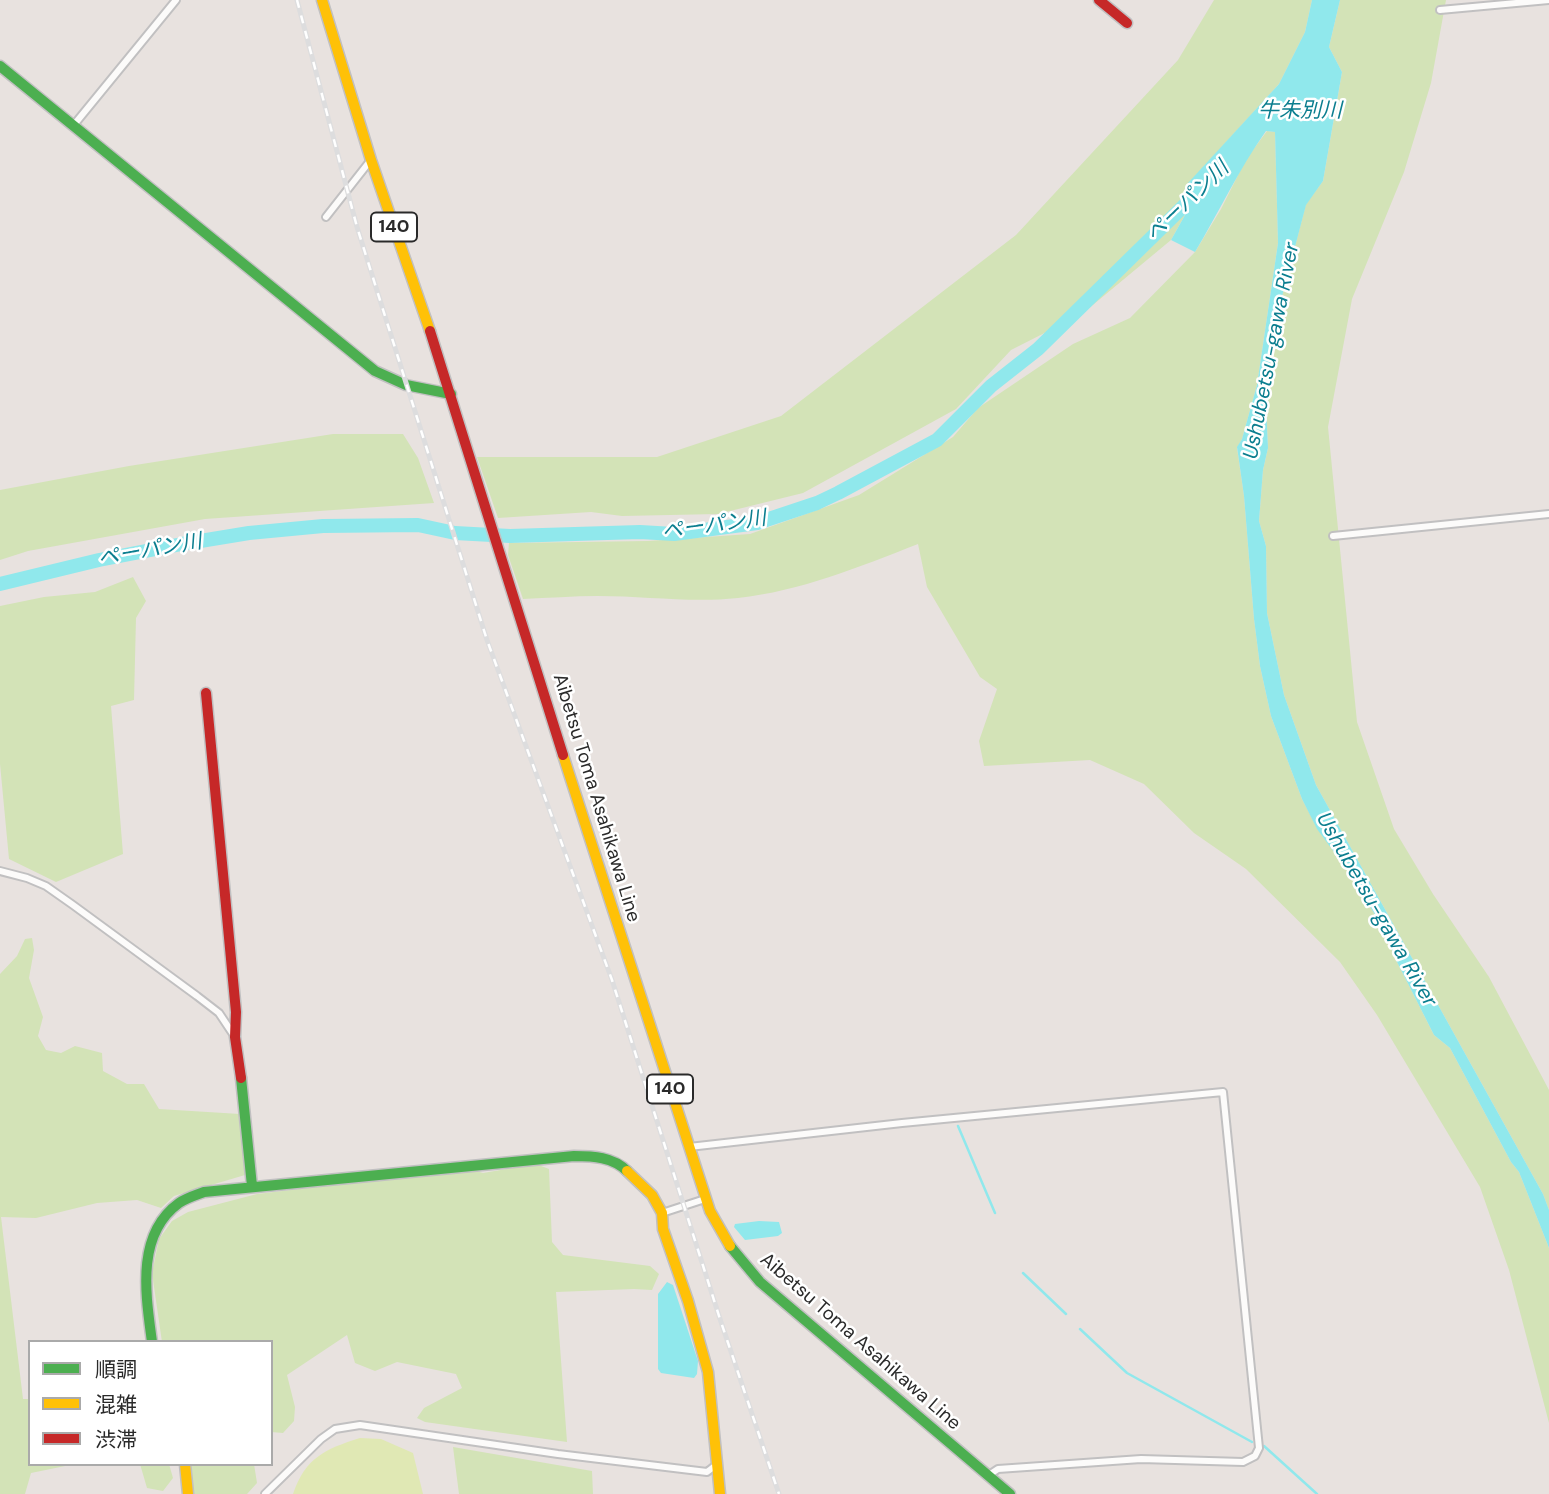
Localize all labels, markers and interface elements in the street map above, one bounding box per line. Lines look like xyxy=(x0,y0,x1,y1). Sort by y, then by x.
water label: 牛朱別川 xyxy=(1258,98,1342,124)
water label: ペーパン川 xyxy=(1141,156,1235,248)
road number: 140 xyxy=(371,212,417,242)
water label: Ushubetsu-gawa River xyxy=(1239,241,1305,461)
water label: ペーパン川 xyxy=(660,506,768,546)
water label: ペーパン川 xyxy=(96,529,204,573)
street label: Aibetsu Toma Asahikawa Line xyxy=(547,671,645,925)
water label: Ushubetsu-gawa River xyxy=(1310,808,1442,1012)
road number: 140 xyxy=(647,1074,693,1104)
street label: Aibetsu Toma Asahikawa Line xyxy=(755,1249,965,1435)
legend xyxy=(28,1340,273,1466)
text: 順調 xyxy=(95,1356,137,1384)
text: 混雑 xyxy=(95,1391,137,1419)
text: 渋滞 xyxy=(95,1426,137,1454)

